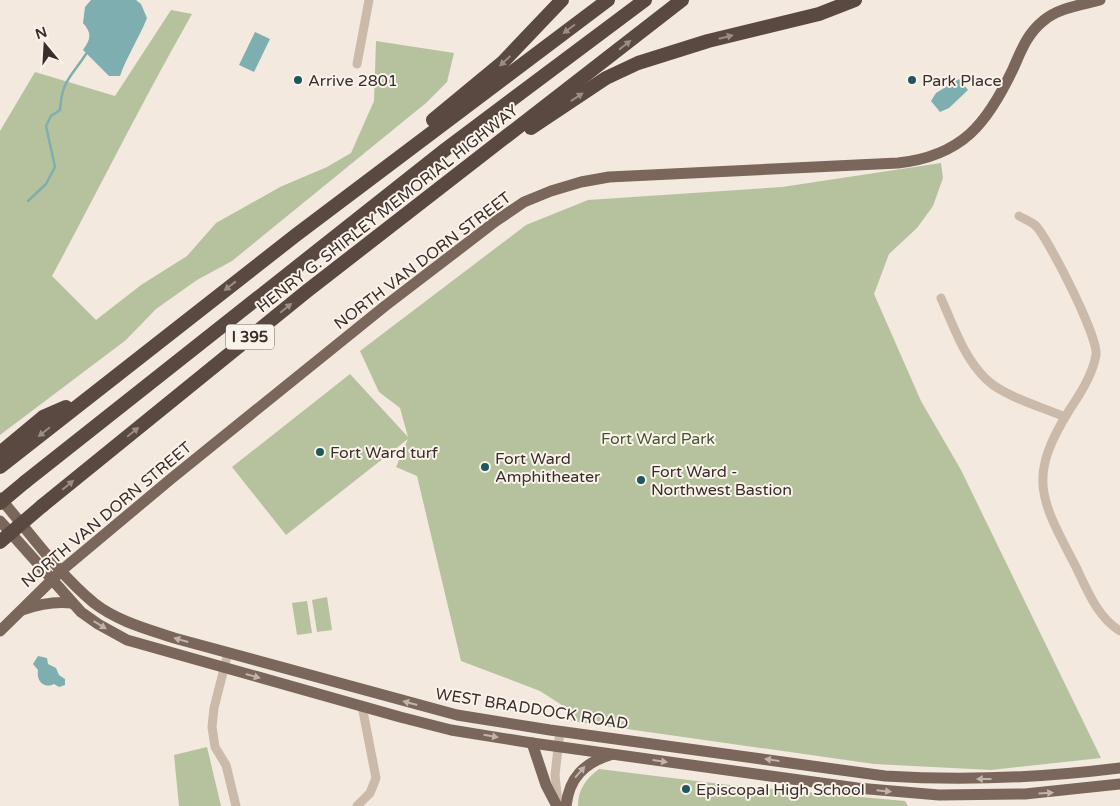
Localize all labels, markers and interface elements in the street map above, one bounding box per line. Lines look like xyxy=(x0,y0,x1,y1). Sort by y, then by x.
north arrow xyxy=(20,20,70,70)
text: N xyxy=(33,23,49,43)
one-way arrow xyxy=(562,24,576,34)
one-way arrow xyxy=(719,32,734,40)
one-way arrow xyxy=(618,39,631,50)
one-way arrow xyxy=(499,55,511,67)
place label: Arrive 2801 xyxy=(308,71,398,91)
place label: Park Place xyxy=(922,71,1002,91)
marker: Arrive 2801 xyxy=(292,74,304,86)
marker: Park Place xyxy=(906,74,918,86)
one-way arrow xyxy=(570,92,583,102)
street label: HENRY G. SHIRLEY MEMORIAL HIGHWAY xyxy=(253,100,522,317)
street label: NORTH VAN DORN STREET xyxy=(330,188,515,334)
one-way arrow xyxy=(224,281,237,292)
one-way arrow xyxy=(279,303,292,314)
road number: I 395 xyxy=(226,324,274,350)
one-way arrow xyxy=(37,426,50,437)
one-way arrow xyxy=(126,427,139,438)
park label: Fort Ward Park xyxy=(601,429,715,449)
street label: NORTH VAN DORN STREET xyxy=(17,437,196,592)
place label: Fort Ward turf xyxy=(330,443,439,463)
marker: Fort Ward turf xyxy=(314,446,326,458)
place label: Fort Ward Amphitheater xyxy=(495,449,601,487)
marker: Fort Ward Amphitheater xyxy=(479,461,491,473)
place label: Fort Ward - Northwest Bastion xyxy=(651,462,792,500)
marker: Fort Ward - Northwest Bastion xyxy=(635,474,647,486)
one-way arrow xyxy=(62,479,75,490)
one-way arrow xyxy=(93,620,106,630)
one-way arrow xyxy=(173,635,188,643)
one-way arrow xyxy=(246,673,261,681)
street label: WEST BRADDOCK ROAD xyxy=(434,684,630,734)
one-way arrow xyxy=(402,699,417,707)
one-way arrow xyxy=(484,733,500,741)
one-way arrow xyxy=(764,756,780,764)
one-way arrow xyxy=(652,757,668,765)
one-way arrow xyxy=(574,766,585,779)
one-way arrow xyxy=(976,775,992,783)
place label: Episcopal High School xyxy=(696,780,865,800)
marker: Episcopal High School xyxy=(680,783,692,795)
one-way arrow xyxy=(876,787,892,795)
one-way arrow xyxy=(1038,788,1054,796)

